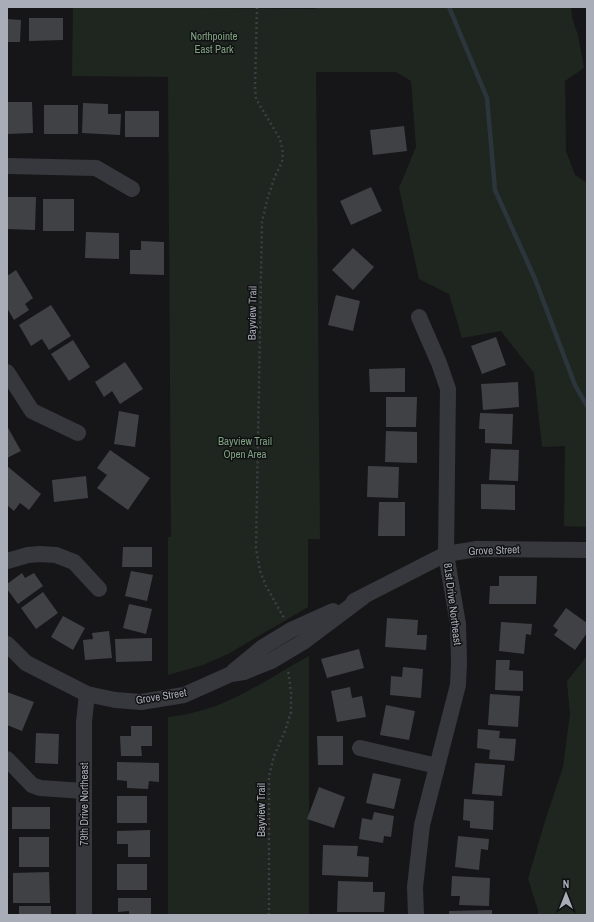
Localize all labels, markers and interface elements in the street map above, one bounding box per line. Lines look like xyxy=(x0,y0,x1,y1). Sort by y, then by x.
park label: Northpointe East Park xyxy=(190,29,238,56)
street label: Bayview Trail xyxy=(245,286,259,340)
park label: Bayview Trail Open Area xyxy=(218,434,272,461)
street label: Grove Street xyxy=(468,542,520,558)
street label: 81st Drive Northeast xyxy=(441,562,465,646)
street label: Grove Street xyxy=(135,685,188,707)
street label: 79th Drive Northeast xyxy=(77,762,91,846)
street label: Bayview Trail xyxy=(254,783,268,837)
north arrow xyxy=(546,874,586,914)
text: N xyxy=(563,877,569,891)

